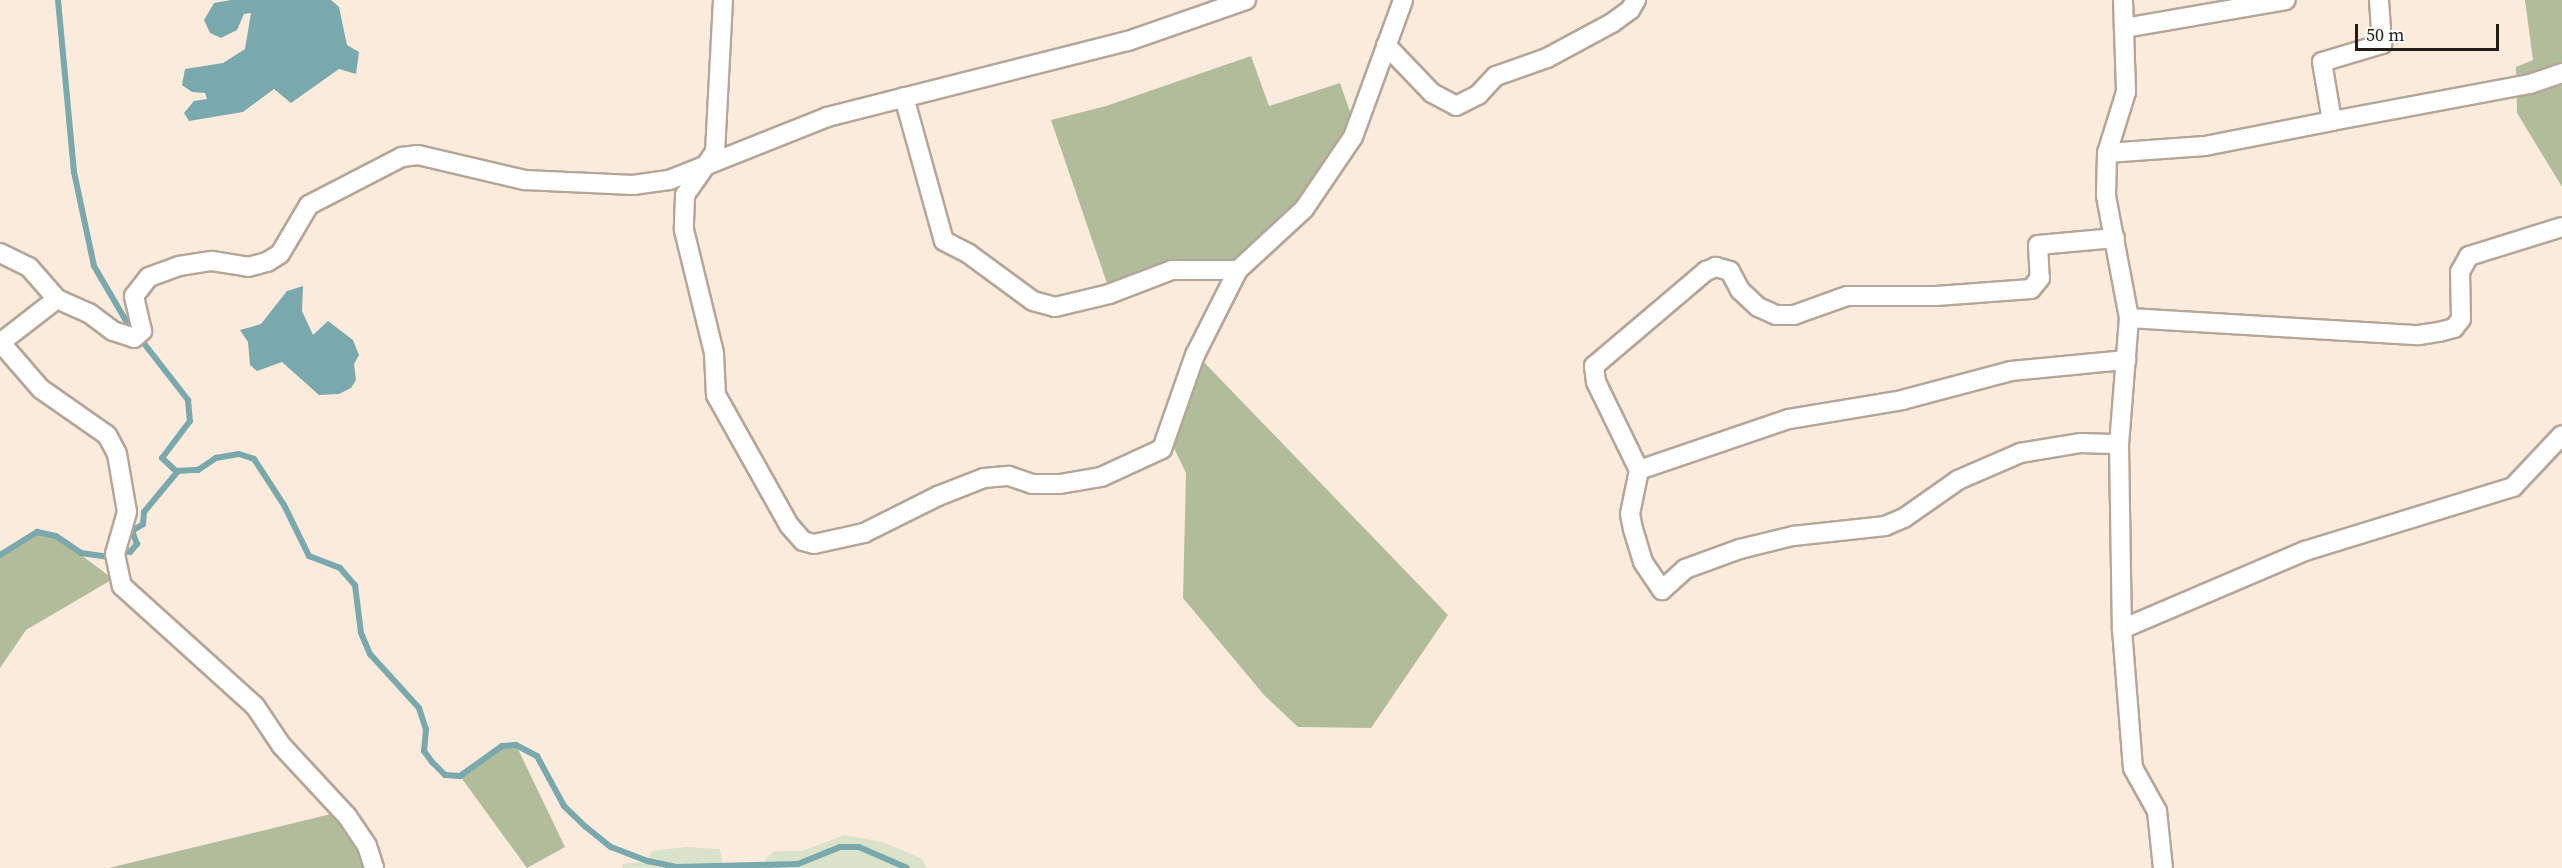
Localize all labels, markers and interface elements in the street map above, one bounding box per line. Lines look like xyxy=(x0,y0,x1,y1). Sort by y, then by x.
scale bar xyxy=(2358,12,2502,50)
text: 50 m xyxy=(2366,22,2404,47)

